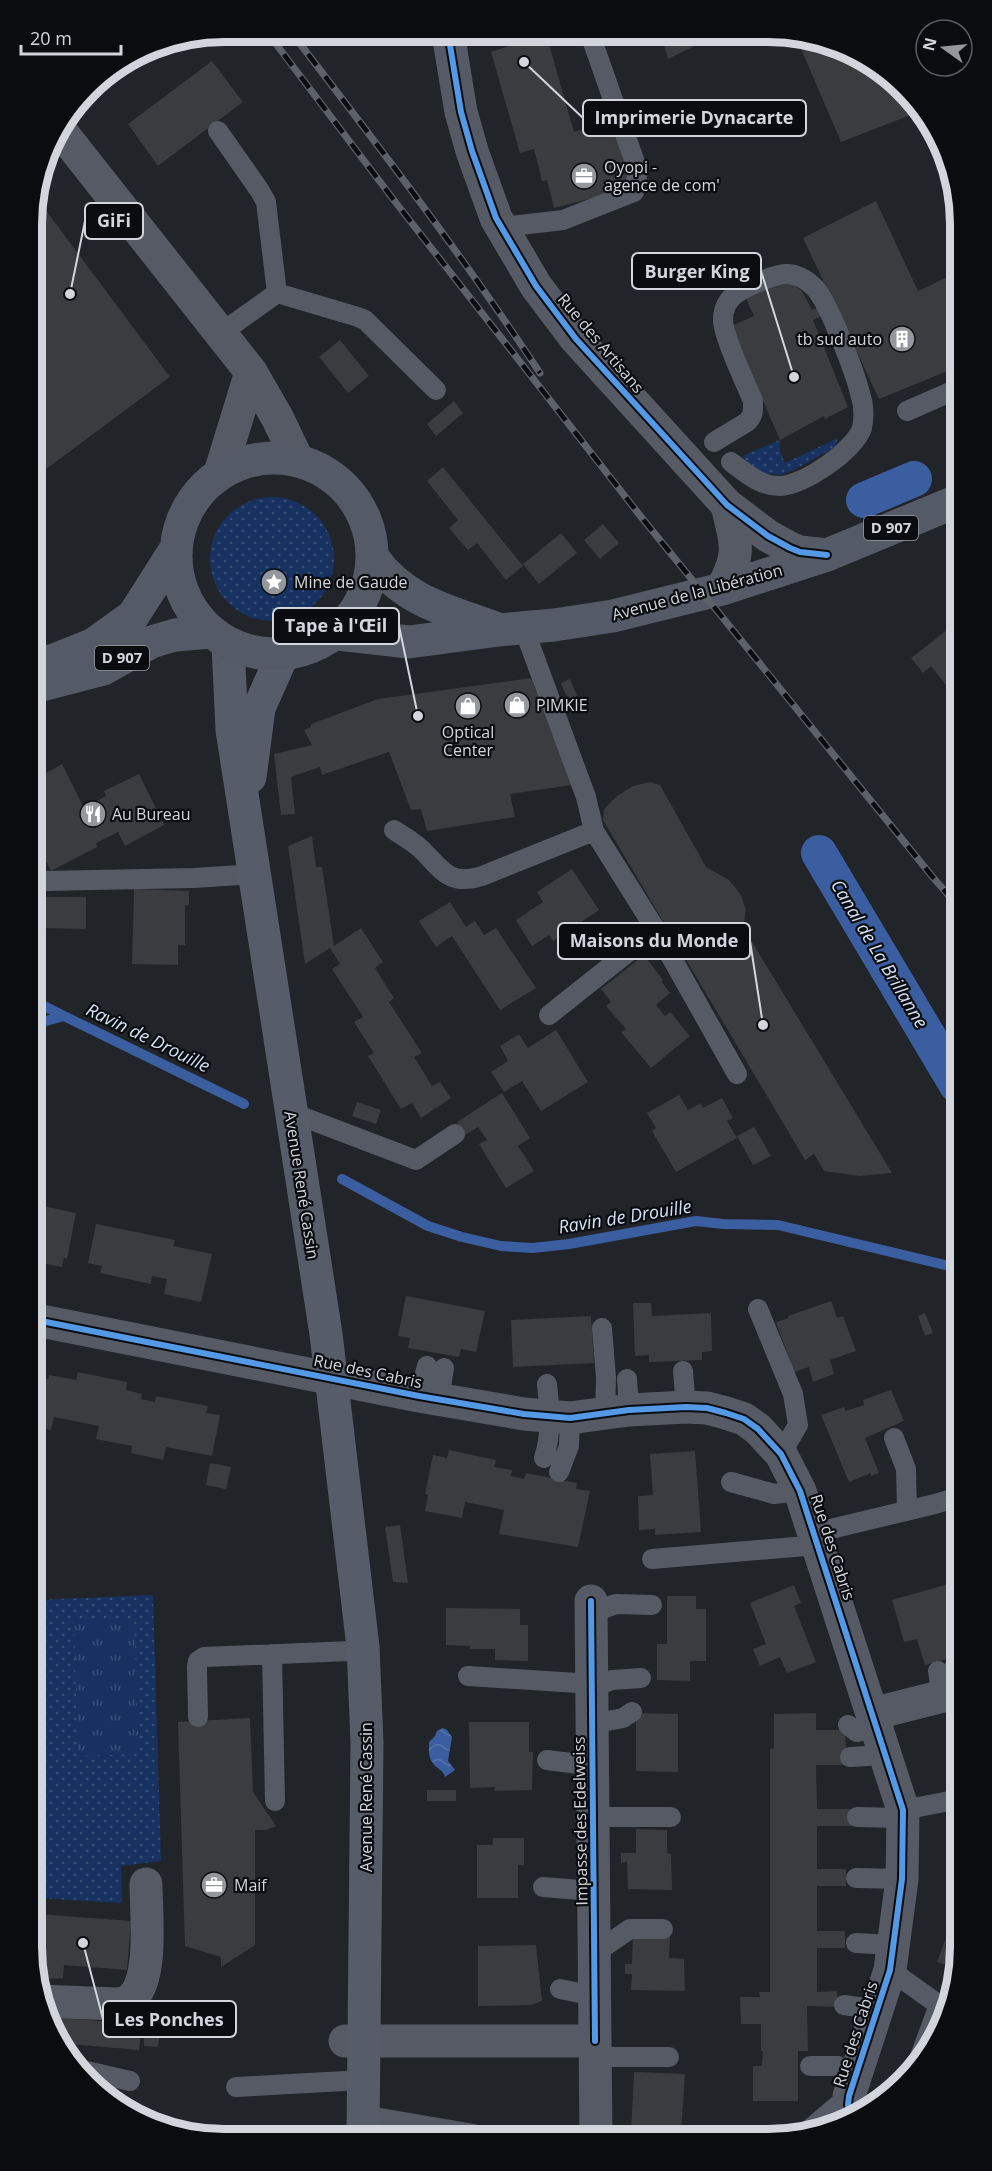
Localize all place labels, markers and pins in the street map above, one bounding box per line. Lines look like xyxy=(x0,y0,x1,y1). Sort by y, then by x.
callout: Imprimerie Dynacarte xyxy=(583,100,806,136)
place label: Oyopi - agence de com' xyxy=(604,156,720,196)
office icon: Oyopi - agence de com' xyxy=(569,161,599,191)
callout: GiFi xyxy=(85,203,143,239)
callout: Burger King xyxy=(632,253,761,289)
building icon: tb sud auto xyxy=(887,324,917,354)
place label: tb sud auto xyxy=(797,328,882,350)
place icon: Mine de Gaude xyxy=(259,567,289,597)
place label: Mine de Gaude xyxy=(294,571,407,593)
callout: Tape à l'Œil xyxy=(273,608,399,644)
shop icon: PIMKIE xyxy=(502,690,532,720)
shop icon: Optical Center xyxy=(453,691,483,721)
place label: PIMKIE xyxy=(536,694,588,716)
place label: Optical Center xyxy=(442,721,494,761)
restaurant icon: Au Bureau xyxy=(78,799,108,829)
place label: Au Bureau xyxy=(112,803,190,825)
callout: Maisons du Monde xyxy=(558,923,750,959)
office icon: Maif xyxy=(199,1870,229,1900)
place label: Maif xyxy=(234,1874,268,1896)
callout: Les Ponches xyxy=(103,2001,236,2037)

